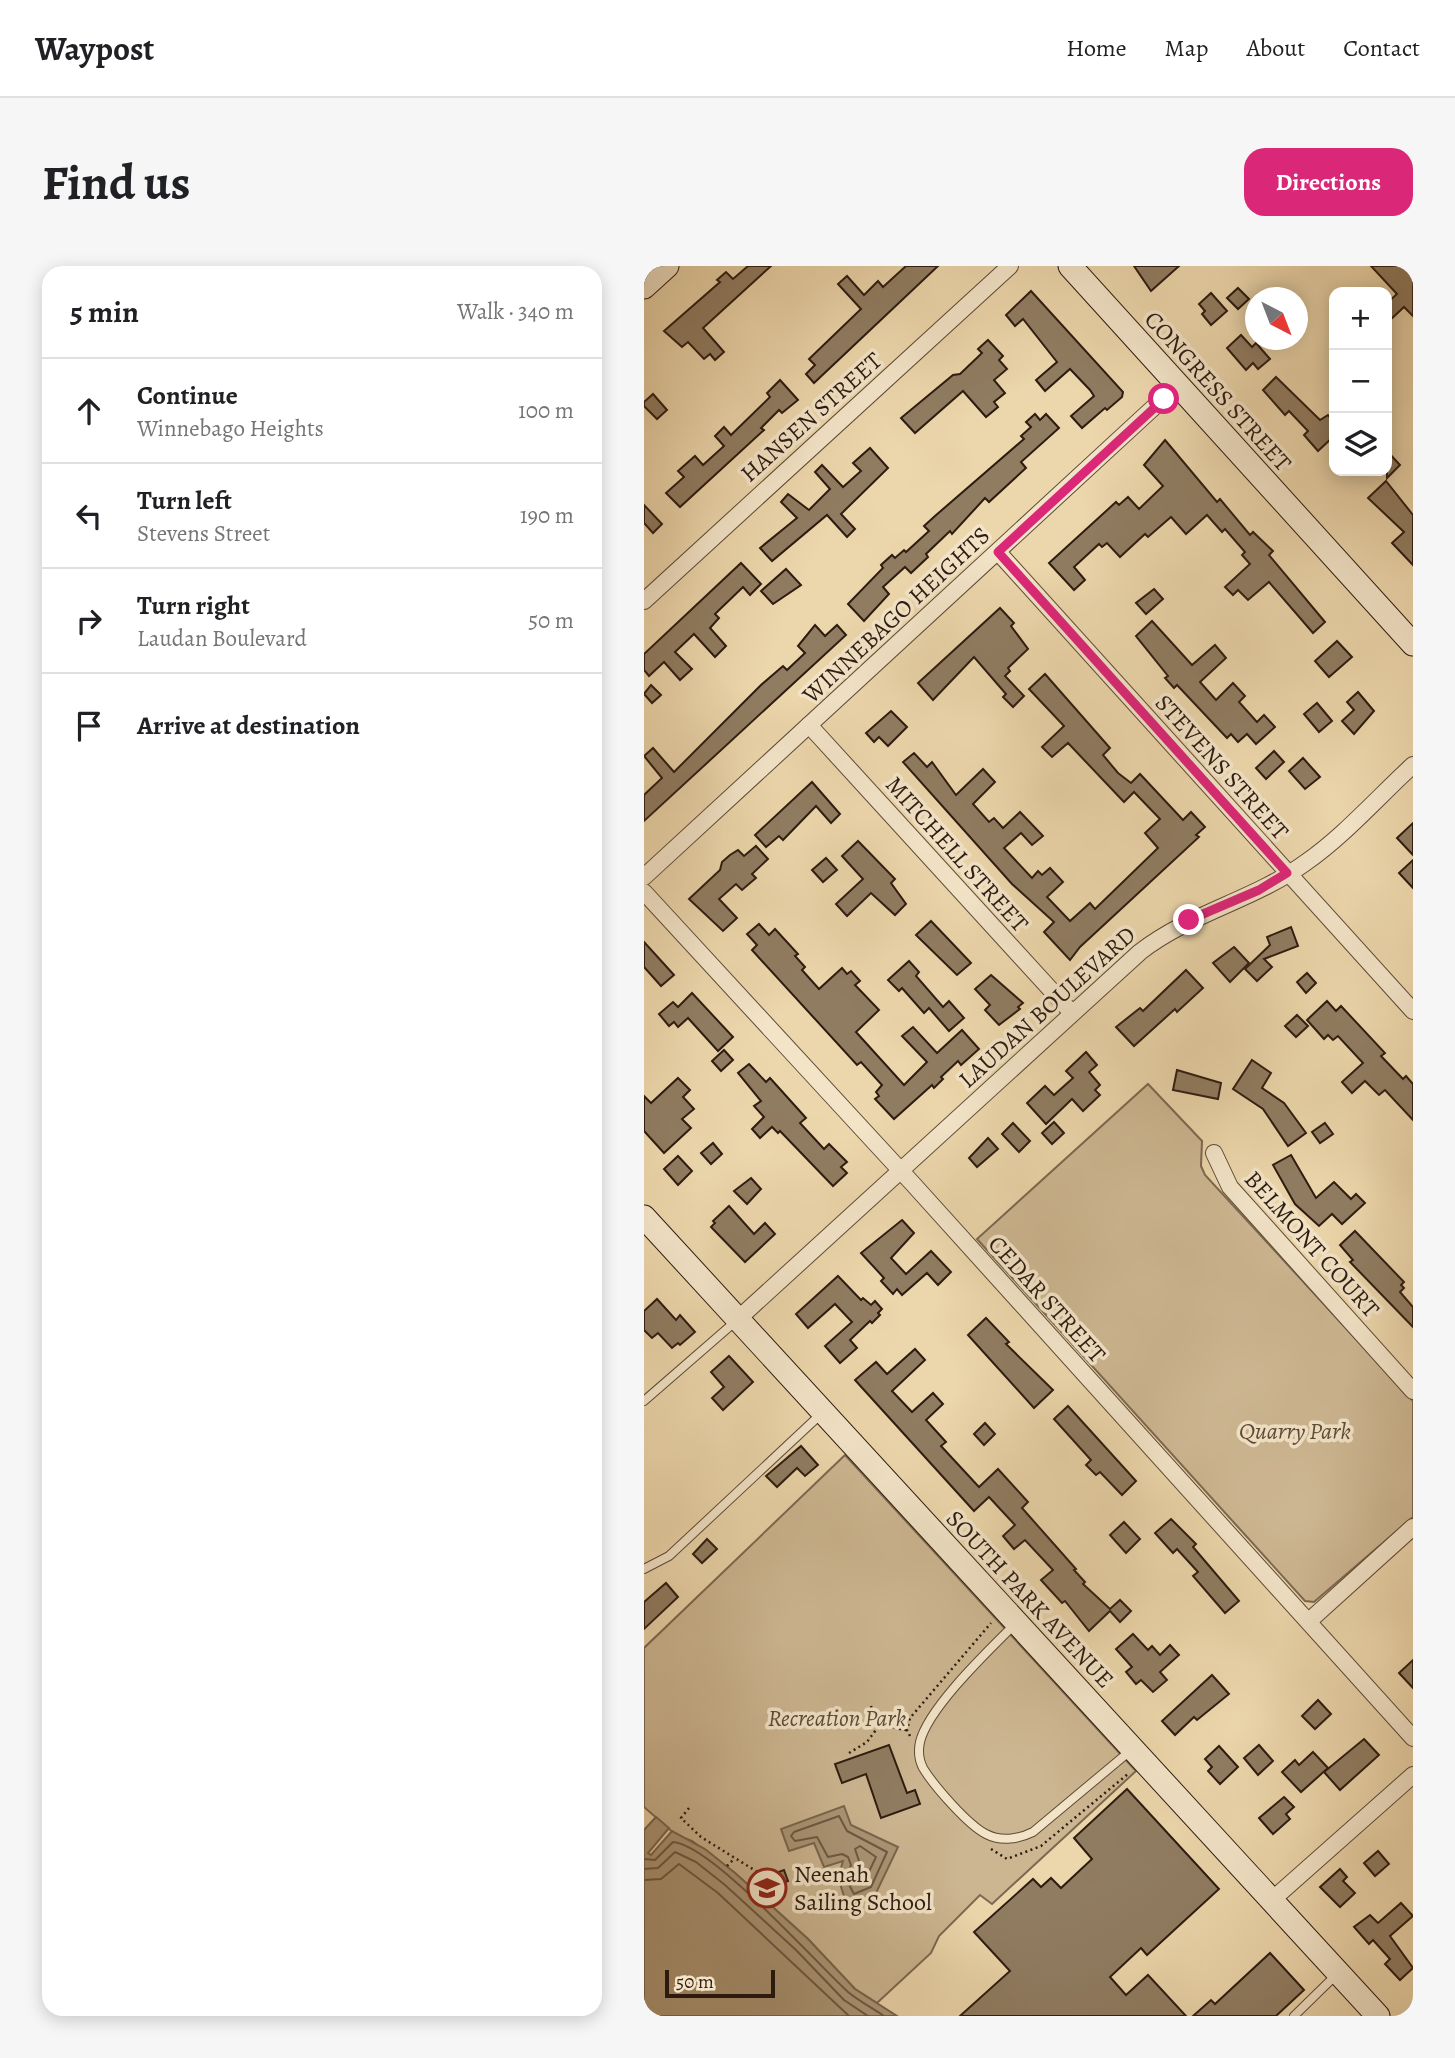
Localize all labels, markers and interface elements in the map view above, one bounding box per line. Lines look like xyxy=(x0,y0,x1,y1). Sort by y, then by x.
text: Waypost xyxy=(35,26,154,71)
text: Home xyxy=(1066,32,1127,64)
text: Map xyxy=(1165,32,1209,64)
text: About xyxy=(1247,32,1305,64)
text: Contact xyxy=(1343,32,1420,64)
button: Directions xyxy=(1244,148,1413,216)
text: Find us xyxy=(42,149,190,216)
north arrow xyxy=(1245,287,1308,350)
map controls xyxy=(1329,287,1392,476)
button: + xyxy=(1329,287,1392,350)
text: 5 min xyxy=(70,292,139,332)
text: Walk · 340 m xyxy=(457,296,574,327)
street label: CONGRESS STREET xyxy=(1137,304,1299,478)
street label: HANSEN STREET xyxy=(733,345,889,489)
button: − xyxy=(1329,350,1392,413)
text: Continue xyxy=(137,378,238,413)
route start xyxy=(1148,383,1179,414)
icon: ahead xyxy=(70,392,108,430)
text: 100 m xyxy=(518,395,574,426)
text: Winnebago Heights xyxy=(137,413,324,444)
button: layers xyxy=(1329,413,1392,476)
text: Turn left xyxy=(137,483,232,518)
icon: left xyxy=(70,497,108,535)
text: 190 m xyxy=(520,500,574,531)
text: Stevens Street xyxy=(137,518,270,549)
street label: WINNEBAGO HEIGHTS xyxy=(795,520,997,711)
text: Turn right xyxy=(137,588,250,623)
icon: right xyxy=(70,602,108,640)
text: 50 m xyxy=(528,605,574,636)
text: Laudan Boulevard xyxy=(137,623,307,654)
street label: STEVENS STREET xyxy=(1148,687,1296,847)
icon: arrive xyxy=(70,707,108,745)
text: Arrive at destination xyxy=(137,708,360,743)
street label: MITCHELL STREET xyxy=(878,769,1036,939)
route end xyxy=(1173,904,1204,935)
street label: LAUDAN BOULEVARD xyxy=(952,919,1142,1095)
street label: BELMONT COURT xyxy=(1237,1164,1387,1324)
street label: CEDAR STREET xyxy=(981,1228,1113,1370)
park label: Quarry Park xyxy=(1239,1415,1351,1447)
street label: SOUTH PARK AVENUE xyxy=(939,1503,1121,1695)
park label: Recreation Park xyxy=(768,1702,907,1734)
place label: Neenah Sailing School xyxy=(794,1858,932,1918)
school or university icon: Neenah Sailing School xyxy=(746,1867,788,1909)
scale bar xyxy=(665,1967,775,1999)
text: 50 m xyxy=(676,1969,714,1995)

